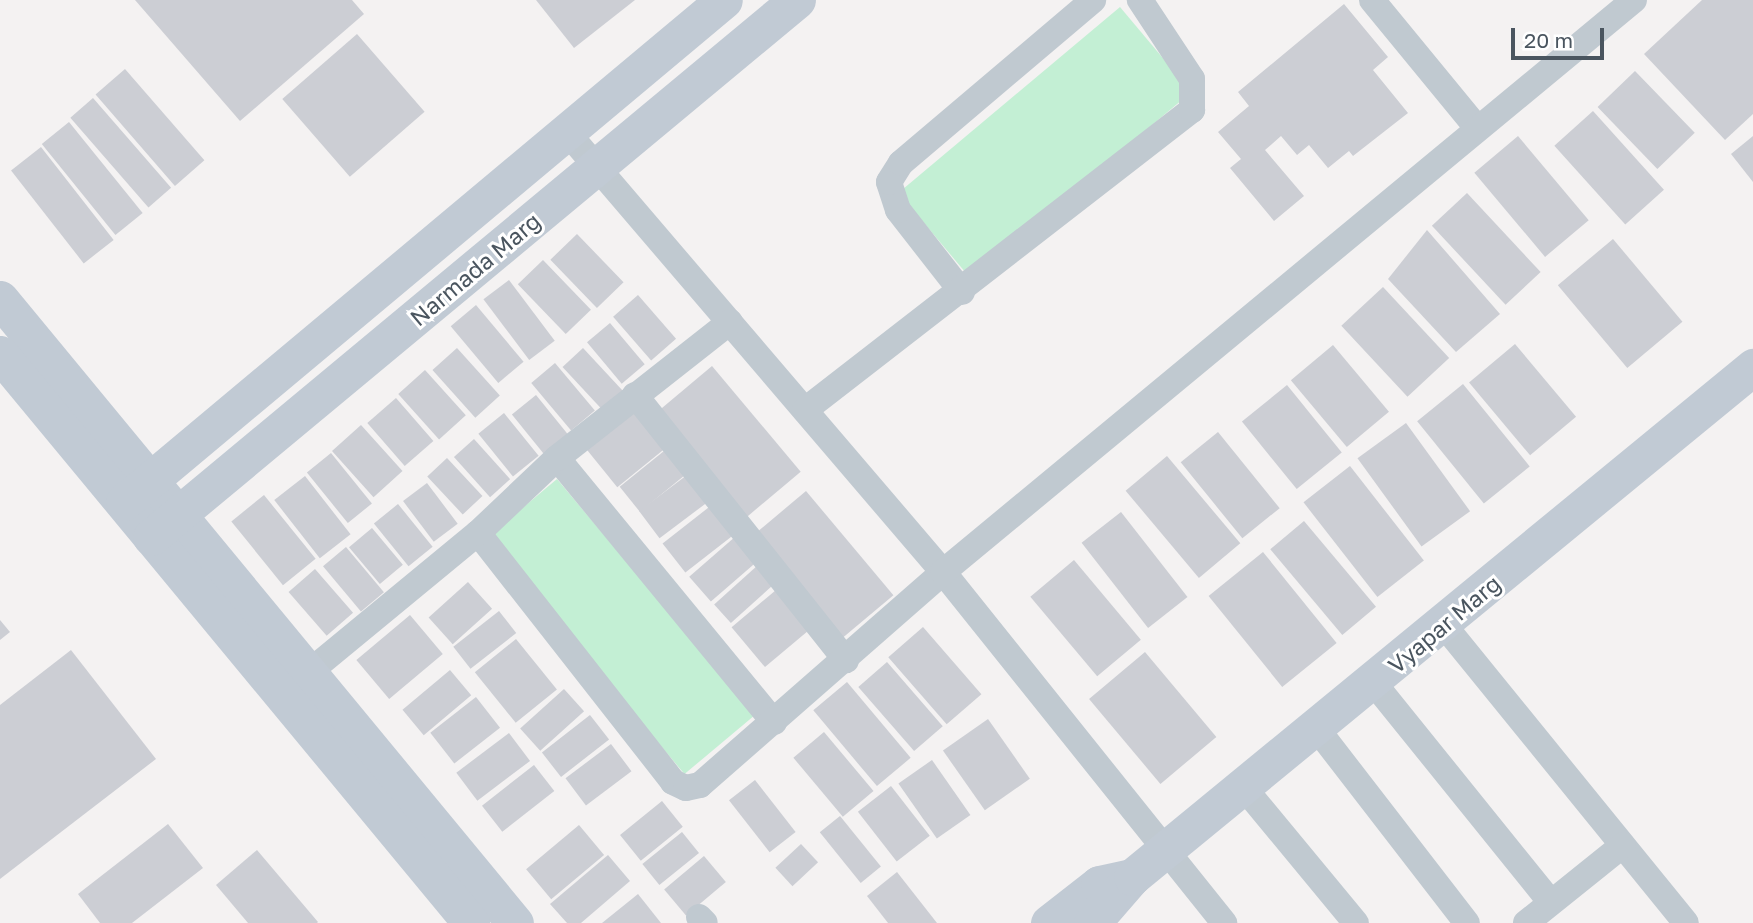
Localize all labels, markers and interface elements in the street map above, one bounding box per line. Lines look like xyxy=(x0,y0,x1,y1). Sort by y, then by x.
scale bar xyxy=(1515,14,1608,58)
text: 20 m xyxy=(1524,27,1573,53)
street label: Narmada Marg xyxy=(404,207,546,331)
street label: Vyapar Marg xyxy=(1382,569,1506,679)

